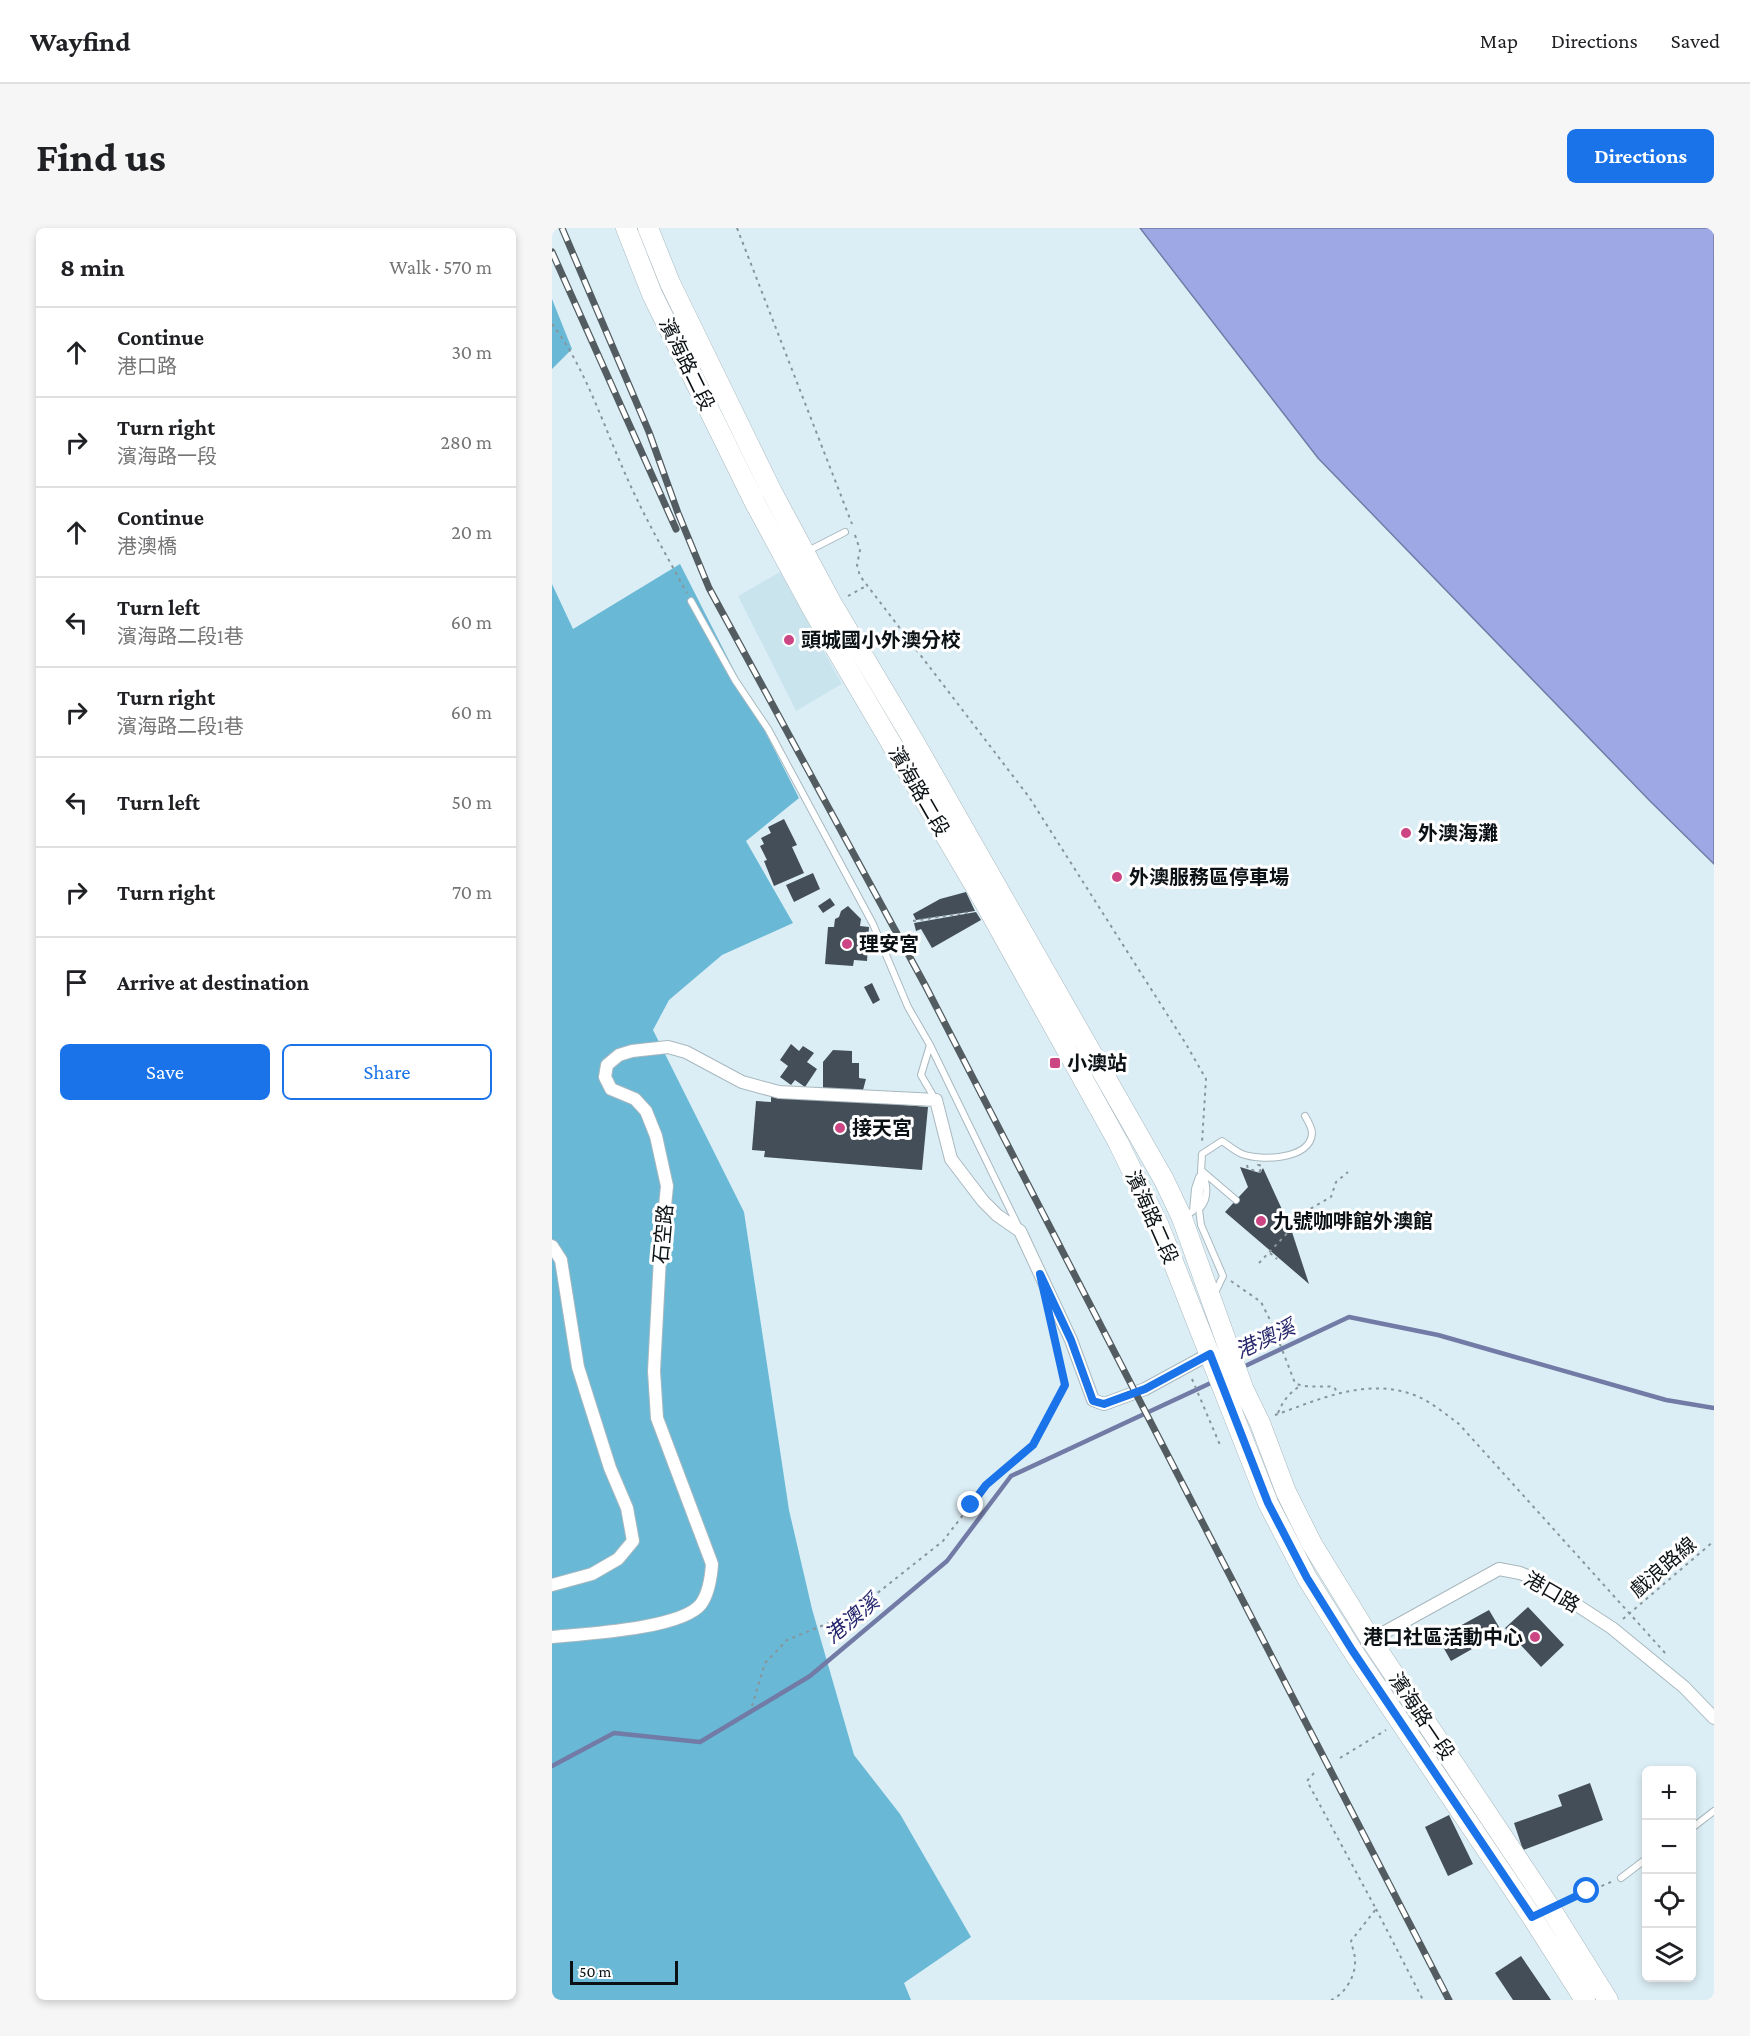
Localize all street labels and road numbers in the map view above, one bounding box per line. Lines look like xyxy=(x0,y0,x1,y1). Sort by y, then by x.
street label: 濱海路二段 xyxy=(655,314,719,414)
street label: 濱海路二段 xyxy=(884,742,954,840)
street label: 濱海路二段 xyxy=(1122,1167,1182,1267)
street label: 石空路 xyxy=(649,1203,677,1265)
street label: 戲浪路線 xyxy=(1626,1532,1700,1602)
street label: 港口路 xyxy=(1521,1567,1583,1617)
street label: 濱海路一段 xyxy=(1385,1668,1459,1764)

